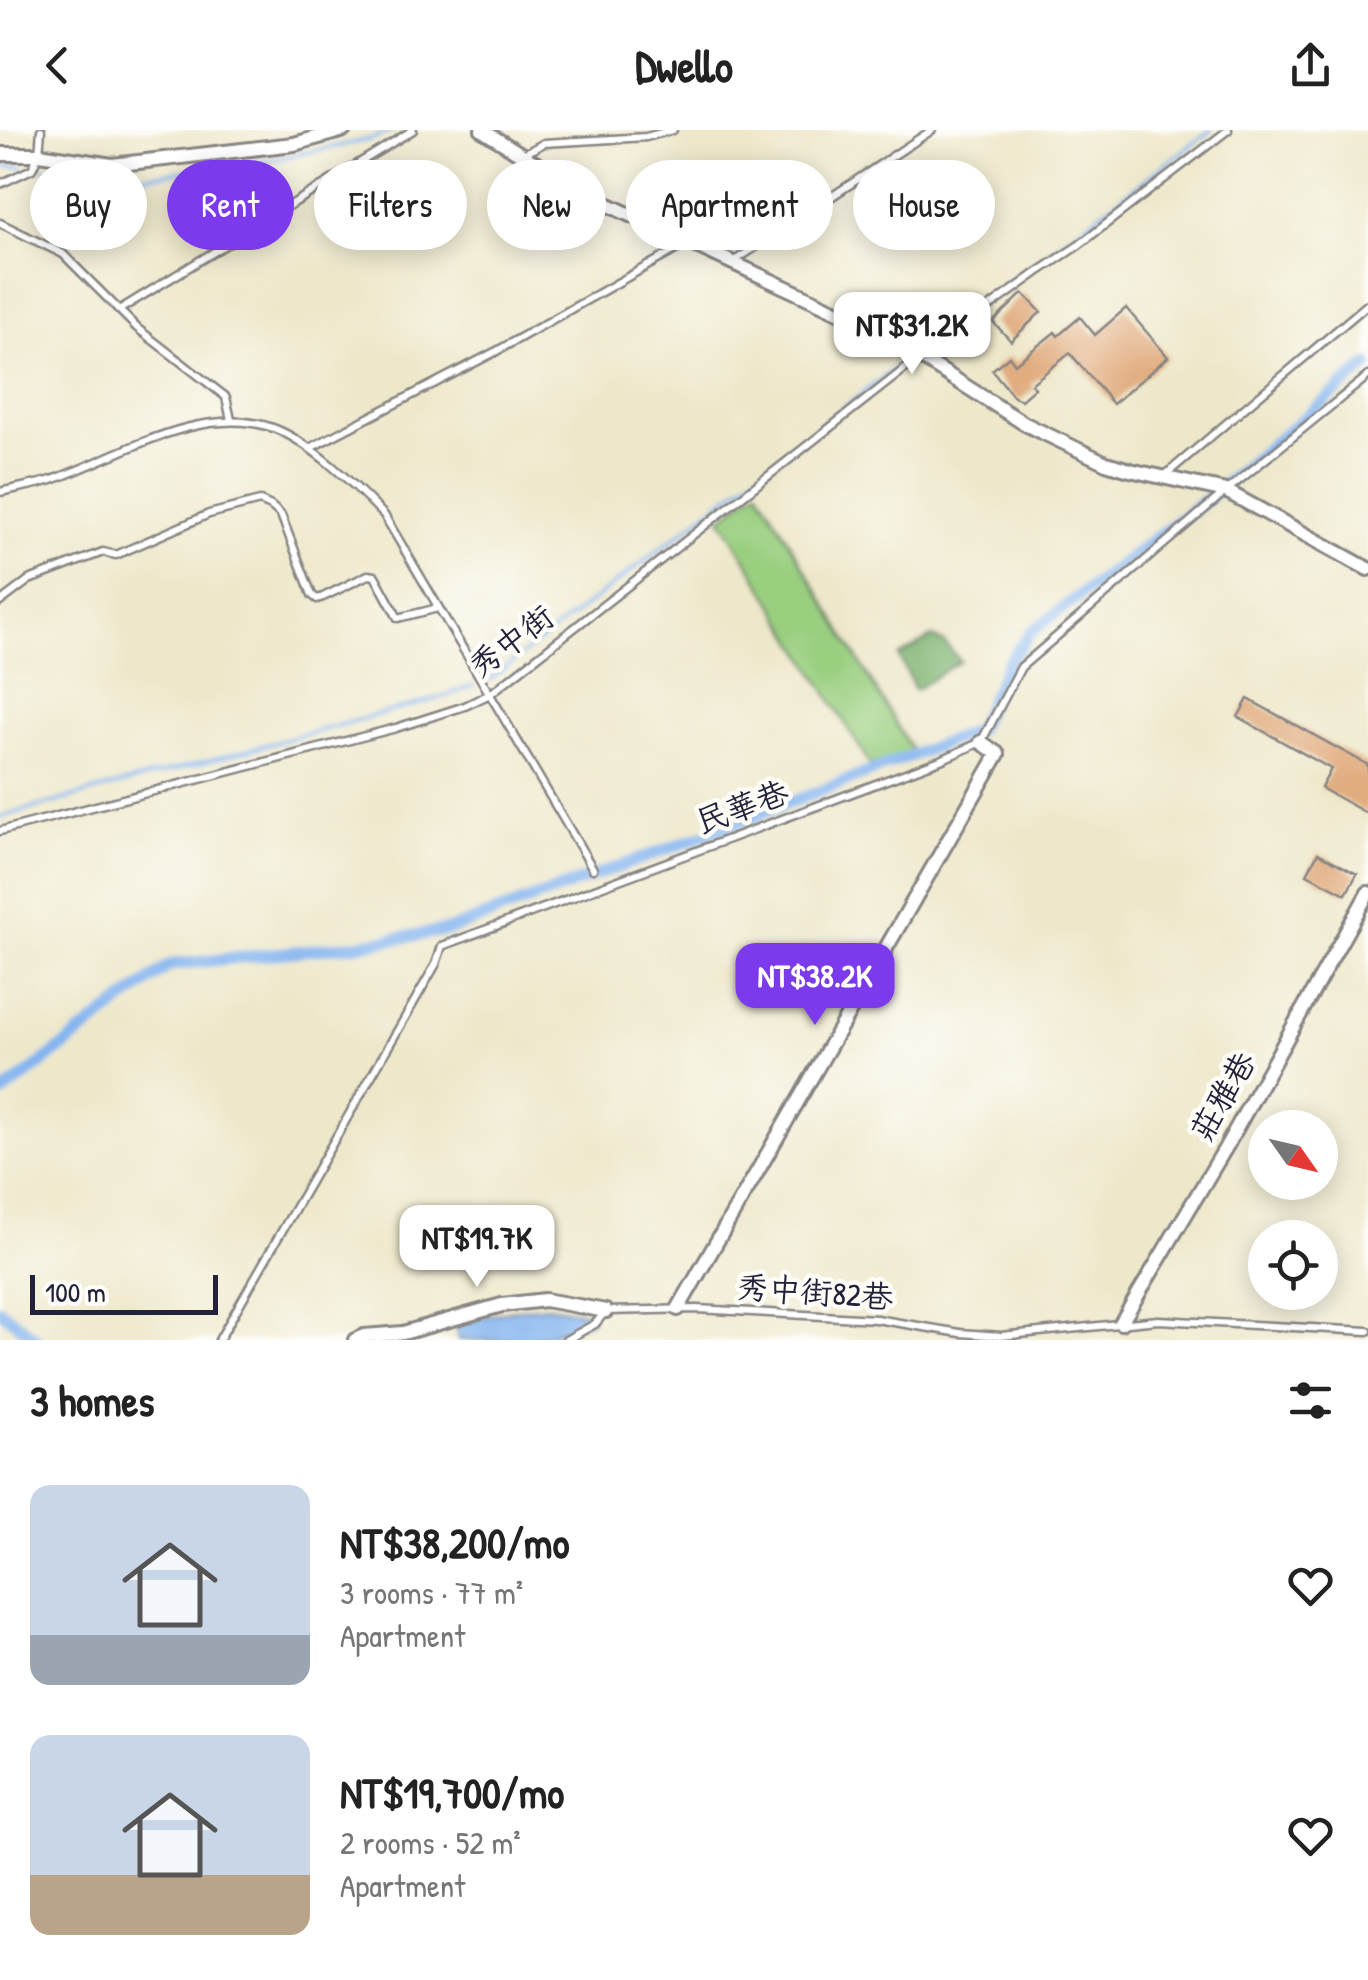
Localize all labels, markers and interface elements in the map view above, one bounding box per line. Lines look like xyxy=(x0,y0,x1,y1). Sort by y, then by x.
text: Dwello xyxy=(635,35,733,96)
icon: back xyxy=(30,38,85,93)
icon: share xyxy=(1283,38,1338,93)
chip: Buy xyxy=(30,160,147,250)
chip: Rent xyxy=(167,160,294,250)
chip: Filters xyxy=(314,160,467,250)
chip: New xyxy=(487,160,606,250)
chip: Apartment xyxy=(626,160,833,250)
chip: House xyxy=(853,160,995,250)
pin: NT$31.2K xyxy=(809,292,1015,377)
text: NT$31.2K xyxy=(856,303,968,346)
street label: 秀中街 xyxy=(459,595,562,687)
street label: 民華巷 xyxy=(689,770,794,843)
pin: NT$38.2K xyxy=(712,943,918,1028)
text: NT$38.2K xyxy=(758,954,872,997)
street label: 莊雅巷 xyxy=(1180,1043,1265,1148)
north arrow xyxy=(1248,1110,1338,1200)
map controls xyxy=(1248,1110,1338,1310)
pin: NT$19.7K xyxy=(374,1205,580,1290)
text: NT$19.7K xyxy=(421,1216,533,1259)
button: locate xyxy=(1248,1220,1338,1310)
street label: 秀中街82巷 xyxy=(735,1265,895,1318)
scale bar xyxy=(30,1270,218,1314)
text: 100 m xyxy=(45,1273,106,1311)
text: 3 homes xyxy=(30,1372,155,1429)
icon: filters xyxy=(1283,1373,1338,1428)
text: NT$38,200/mo xyxy=(340,1514,569,1571)
icon: home xyxy=(110,1525,230,1645)
icon: heart xyxy=(1283,1558,1338,1613)
text: 3 rooms · 77 m² xyxy=(340,1571,523,1614)
text: Apartment xyxy=(340,1614,465,1657)
text: NT$19,700/mo xyxy=(340,1764,564,1821)
icon: home xyxy=(110,1775,230,1895)
icon: heart xyxy=(1283,1808,1338,1863)
text: 2 rooms · 52 m² xyxy=(340,1821,521,1864)
text: Apartment xyxy=(340,1864,465,1907)

